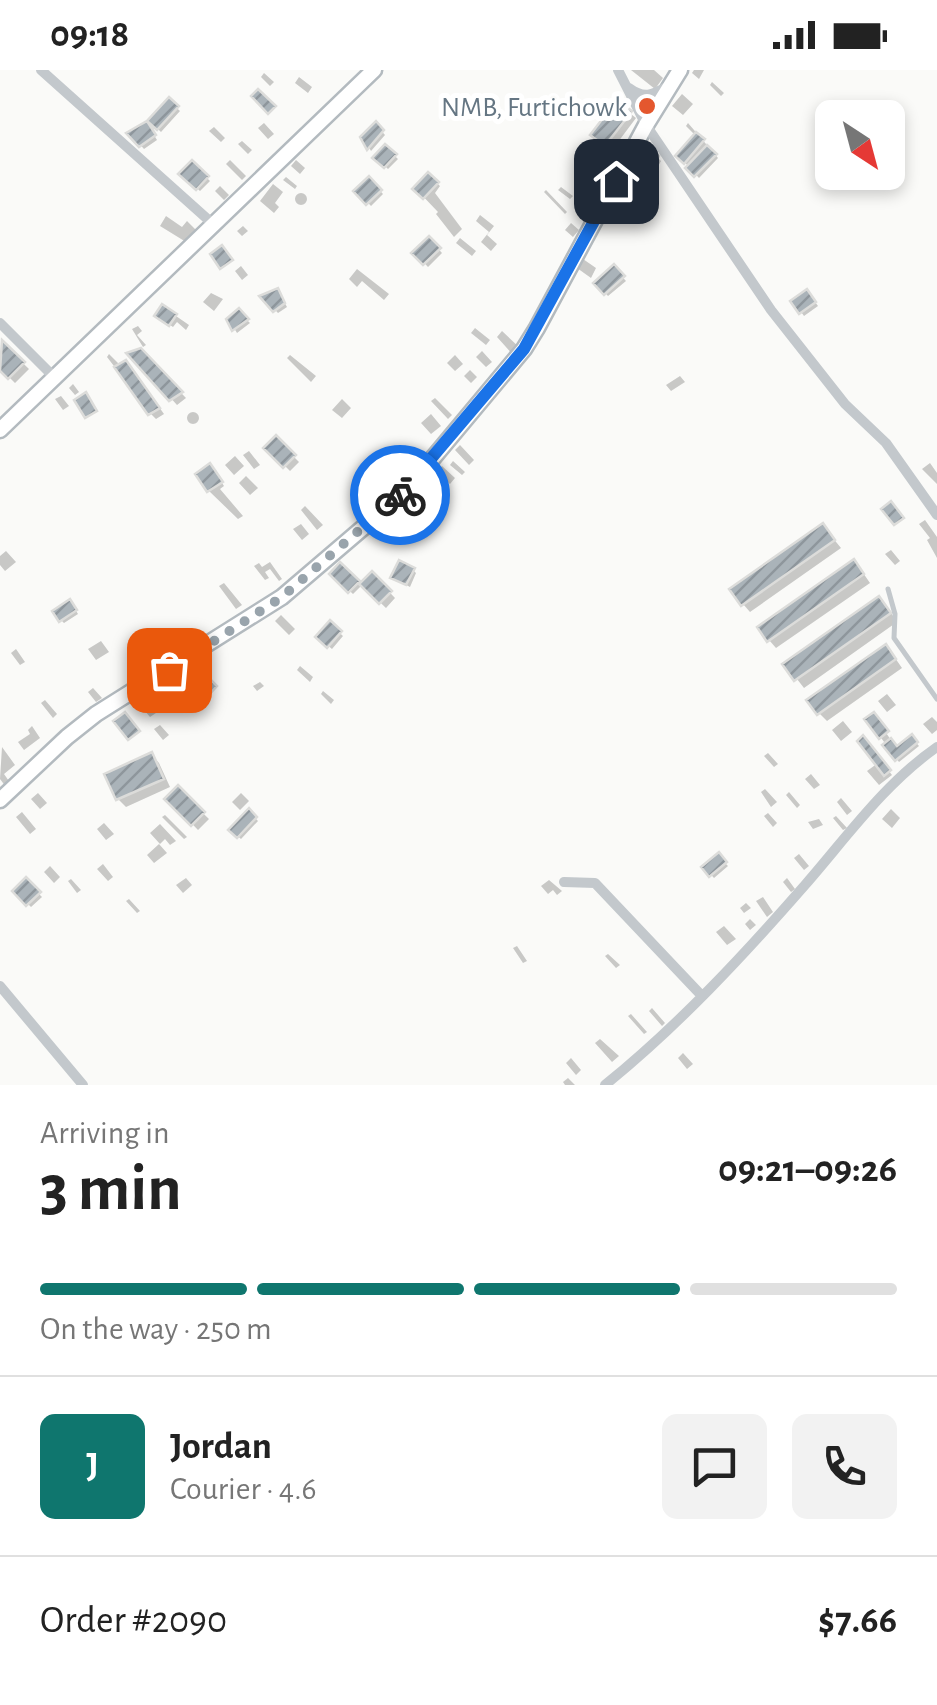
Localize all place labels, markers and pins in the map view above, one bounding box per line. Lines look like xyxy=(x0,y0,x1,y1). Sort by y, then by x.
place label: NMB, Furtichowk xyxy=(441,94,627,122)
marker: NMB, Furtichowk xyxy=(636,95,658,117)
pin xyxy=(574,139,659,224)
pin xyxy=(127,628,212,713)

